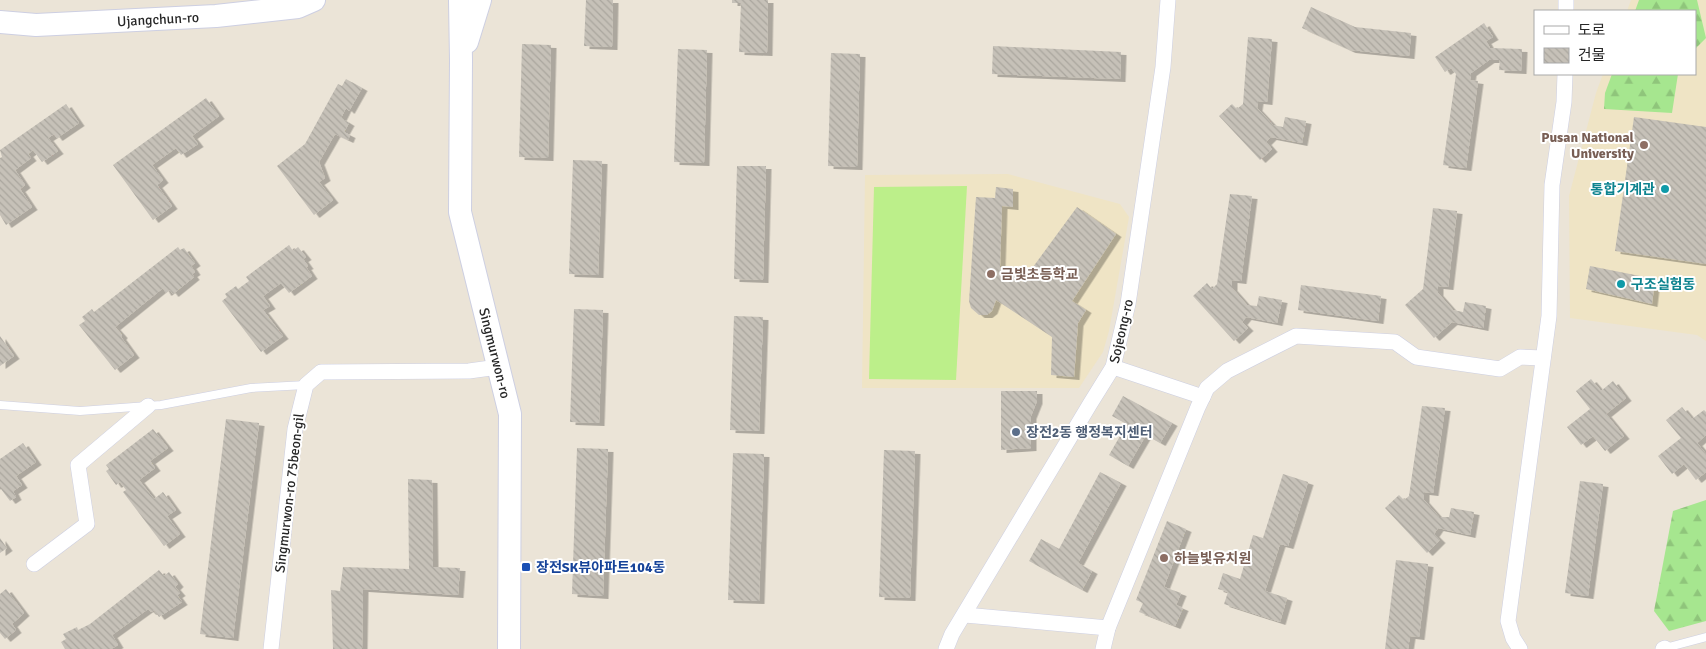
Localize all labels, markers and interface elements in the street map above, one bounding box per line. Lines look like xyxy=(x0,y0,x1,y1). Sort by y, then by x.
street label: Ujangchun-ro xyxy=(117,9,199,30)
legend xyxy=(1534,10,1696,75)
text: 도로 xyxy=(1578,21,1606,39)
text: 건물 xyxy=(1578,46,1606,64)
place label: Pusan National University xyxy=(1541,129,1635,162)
marker: Pusan National University xyxy=(1638,139,1650,151)
place label: 통합기계관 xyxy=(1591,181,1655,198)
marker: 통합기계관 xyxy=(1659,183,1671,195)
place label: 금빛초등학교 xyxy=(1001,266,1078,283)
marker: 금빛초등학교 xyxy=(985,268,997,280)
place label: 구조실험동 xyxy=(1631,276,1696,293)
marker: 구조실험동 xyxy=(1615,278,1627,290)
street label: Sojeong-ro xyxy=(1106,297,1137,365)
street label: Singmurwon-ro xyxy=(475,306,514,400)
street label: Singmurwon-ro 75beon-gil xyxy=(271,412,308,574)
place label: 장전2동 행정복지센터 xyxy=(1026,424,1153,441)
marker: 장전2동 행정복지센터 xyxy=(1010,426,1022,438)
place label: 하늘빛유치원 xyxy=(1174,550,1251,567)
marker: 하늘빛유치원 xyxy=(1158,552,1170,564)
place label: 장전SK뷰아파트104동 xyxy=(536,559,665,576)
marker: 장전SK뷰아파트104동 xyxy=(520,561,532,573)

